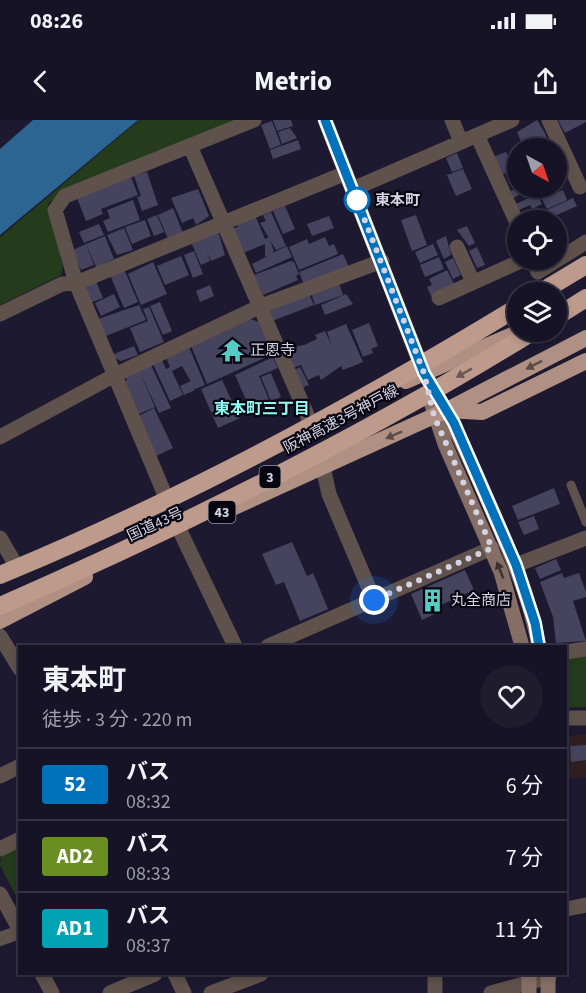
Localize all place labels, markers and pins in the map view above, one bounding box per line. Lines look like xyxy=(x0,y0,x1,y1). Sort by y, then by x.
marker: 東本町 xyxy=(344,187,370,213)
place label: 東本町 xyxy=(375,190,420,211)
temple icon: 正恩寺 xyxy=(219,337,245,363)
place label: 正恩寺 xyxy=(250,340,295,361)
building icon: 丸全商店 xyxy=(420,587,446,613)
place label: 丸全商店 xyxy=(451,590,511,611)

